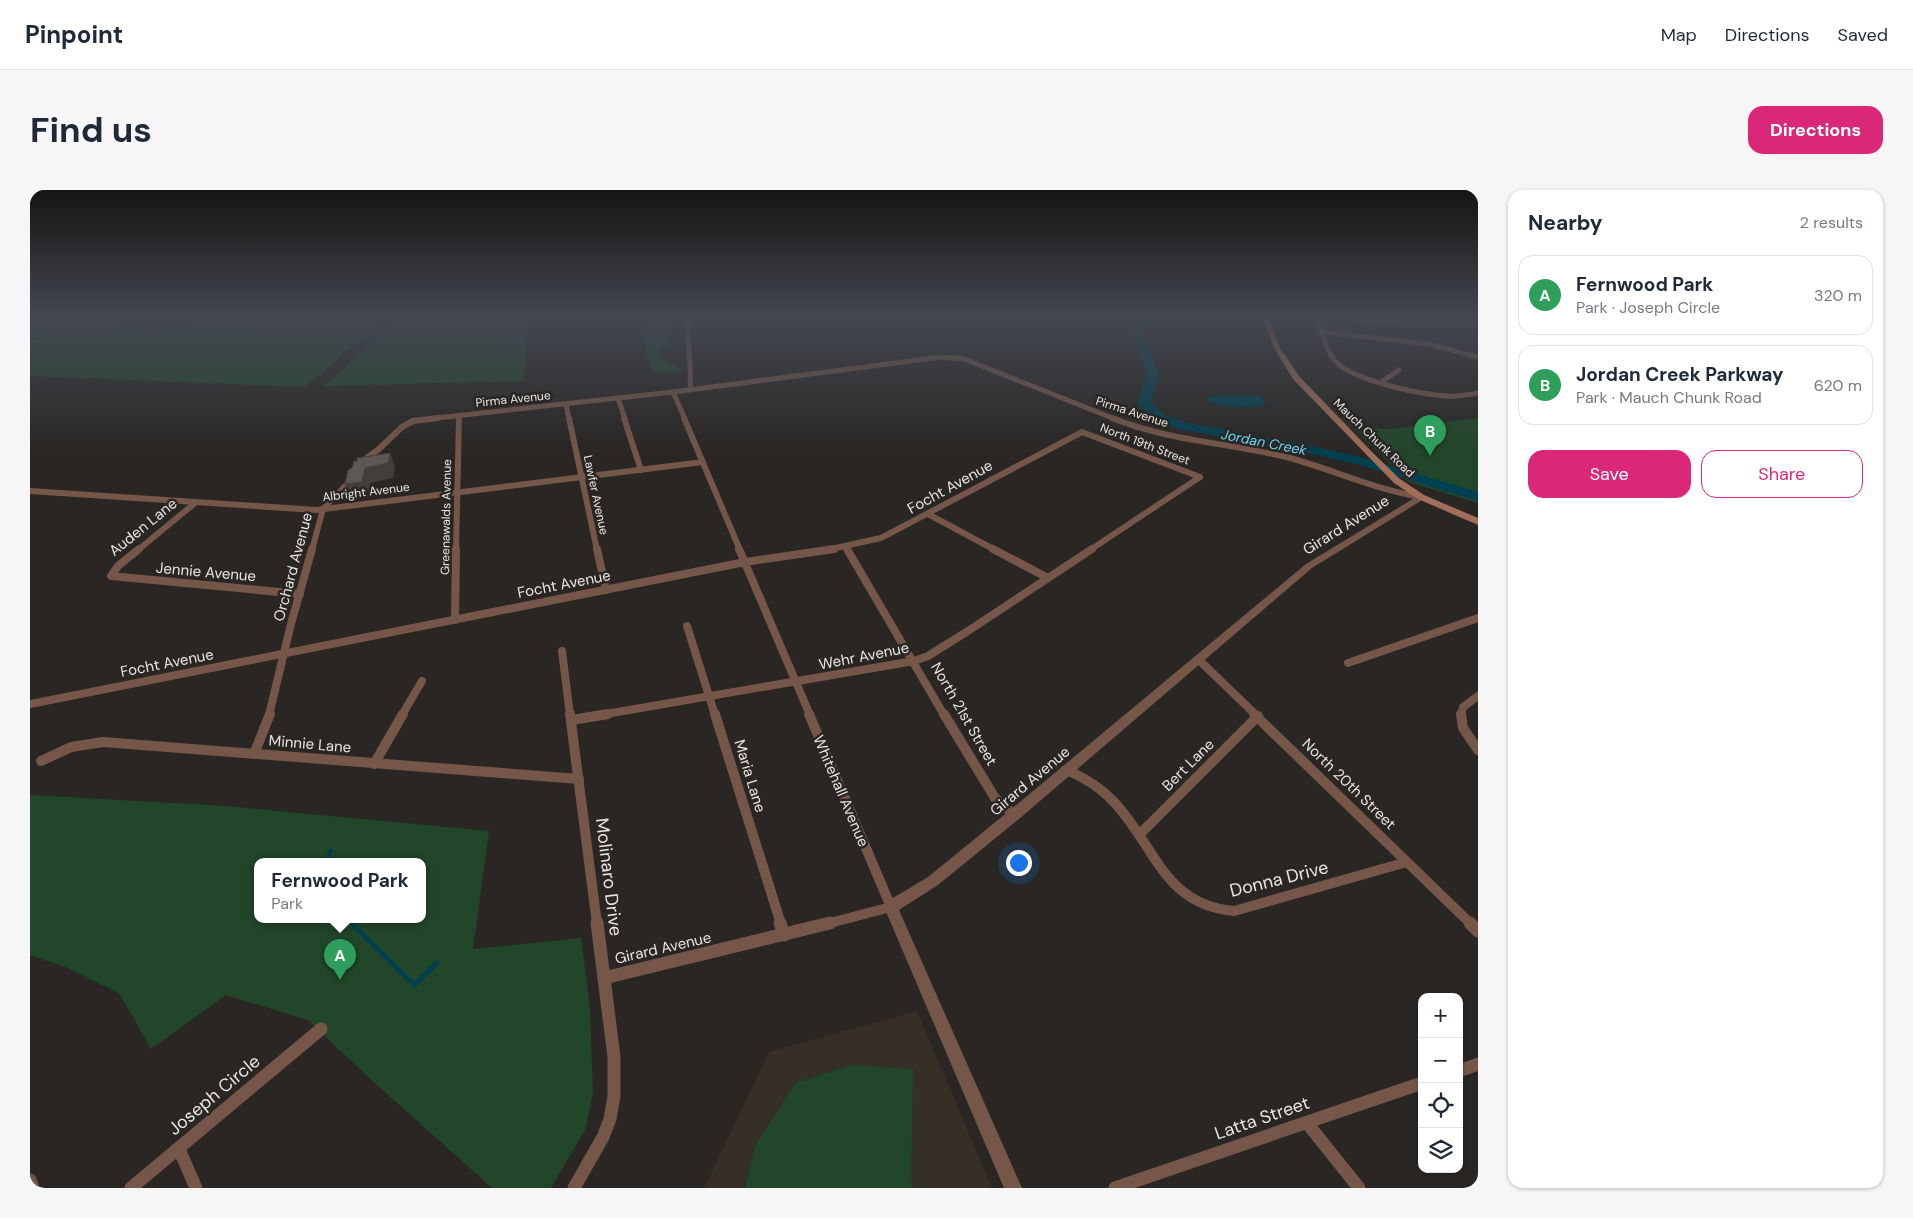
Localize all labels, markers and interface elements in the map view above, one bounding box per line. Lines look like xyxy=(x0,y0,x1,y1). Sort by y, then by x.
text: Pinpoint xyxy=(25,19,123,50)
text: Map xyxy=(1661,23,1697,47)
text: Directions xyxy=(1725,23,1810,47)
text: Saved xyxy=(1838,23,1888,47)
button: Directions xyxy=(1748,106,1883,154)
text: Find us xyxy=(30,107,152,153)
text: Nearby xyxy=(1528,209,1602,237)
text: 2 results xyxy=(1800,212,1863,233)
text: Fernwood Park xyxy=(1576,272,1713,297)
text: A xyxy=(1539,285,1551,306)
text: 320 m xyxy=(1814,285,1862,306)
text: Park · Joseph Circle xyxy=(1576,297,1720,318)
text: Jordan Creek Parkway xyxy=(1576,362,1784,387)
text: B xyxy=(1540,375,1550,396)
text: 620 m xyxy=(1814,375,1862,396)
street label: Pirma Avenue xyxy=(475,387,552,411)
text: Park · Mauch Chunk Road xyxy=(1576,387,1762,408)
street label: Pirma Avenue xyxy=(1094,393,1171,431)
street label: Mauch Chunk Road xyxy=(1330,395,1418,481)
pin: B xyxy=(1414,415,1446,456)
street label: North 19th Street xyxy=(1098,420,1192,469)
water label: Jordan Creek xyxy=(1220,425,1309,459)
button: Save xyxy=(1528,450,1691,498)
button: Share xyxy=(1701,450,1863,498)
street label: Lawfer Avenue xyxy=(580,454,612,536)
street label: Focht Avenue xyxy=(904,455,996,519)
street label: Greenawalds Avenue xyxy=(437,459,455,575)
street label: Albright Avenue xyxy=(321,479,411,505)
street label: Girard Avenue xyxy=(1299,490,1393,560)
street label: Auden Lane xyxy=(105,493,181,561)
street label: Orchard Avenue xyxy=(269,510,317,624)
street label: Jennie Avenue xyxy=(155,558,257,586)
street label: Focht Avenue xyxy=(516,565,612,603)
street label: Wehr Avenue xyxy=(817,637,911,675)
street label: Focht Avenue xyxy=(119,644,215,682)
street label: North 21st Street xyxy=(926,659,1002,769)
street label: Minnie Lane xyxy=(268,730,352,758)
street label: Whitehall Avenue xyxy=(808,732,874,850)
street label: North 20th Street xyxy=(1298,734,1400,834)
street label: Bert Lane xyxy=(1158,735,1218,795)
street label: Maria Lane xyxy=(729,737,771,815)
street label: Girard Avenue xyxy=(986,742,1074,820)
street label: Molinaro Drive xyxy=(590,817,628,937)
your location xyxy=(1006,850,1032,876)
street label: Donna Drive xyxy=(1227,855,1331,903)
popup xyxy=(254,858,426,923)
text: Fernwood Park xyxy=(271,868,409,893)
text: Park xyxy=(271,893,303,914)
street label: Girard Avenue xyxy=(613,927,713,969)
pin: A xyxy=(324,939,356,980)
map controls xyxy=(1418,993,1463,1173)
button: + xyxy=(1418,993,1463,1038)
button: − xyxy=(1418,1038,1463,1083)
street label: Joseph Circle xyxy=(163,1049,265,1141)
button: locate xyxy=(1418,1083,1463,1128)
street label: Latta Street xyxy=(1211,1091,1313,1145)
button: layers xyxy=(1418,1128,1463,1173)

